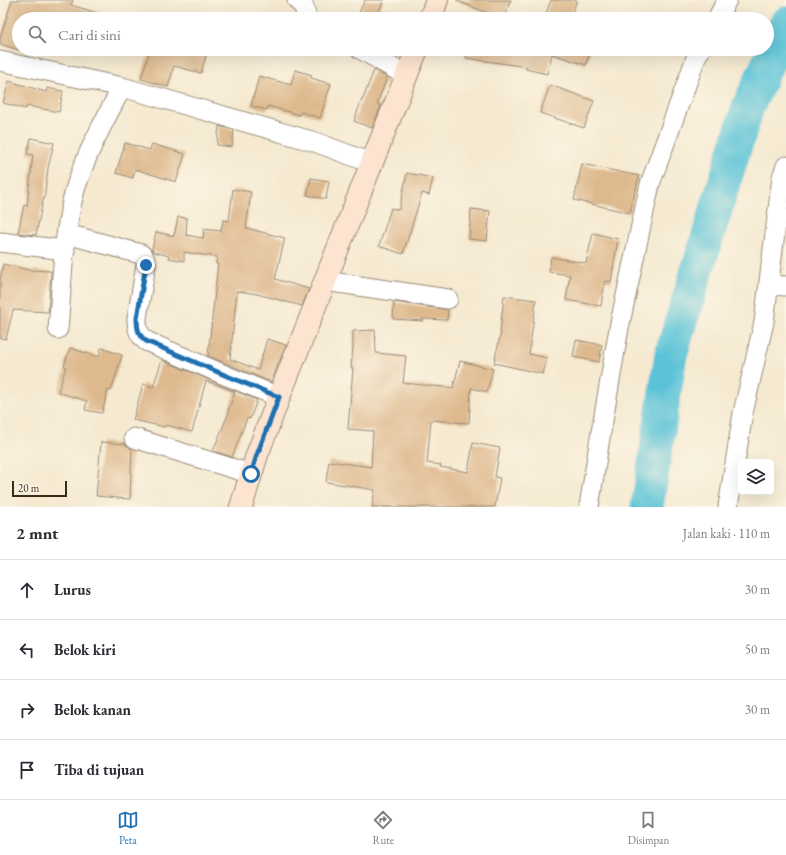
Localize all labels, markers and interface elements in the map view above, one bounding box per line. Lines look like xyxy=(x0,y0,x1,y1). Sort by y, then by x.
search box xyxy=(12,12,774,56)
icon: search xyxy=(26,23,48,45)
text: Cari di sini xyxy=(58,25,121,44)
route end xyxy=(137,256,155,274)
map controls xyxy=(738,459,774,495)
button: layers xyxy=(738,459,774,495)
route start xyxy=(242,465,260,483)
scale bar xyxy=(12,479,67,498)
text: 20 m xyxy=(18,481,39,495)
text: 2 mnt xyxy=(16,522,58,544)
text: Jalan kaki · 110 m xyxy=(683,525,770,542)
icon: ahead xyxy=(16,579,38,601)
text: Lurus xyxy=(54,580,91,599)
text: 30 m xyxy=(745,581,770,598)
icon: left xyxy=(16,639,38,661)
text: Belok kiri xyxy=(54,640,116,659)
text: 50 m xyxy=(745,641,770,658)
icon: right xyxy=(16,699,38,721)
text: Belok kanan xyxy=(54,700,131,719)
text: 30 m xyxy=(745,701,770,718)
icon: arrive xyxy=(16,759,38,781)
text: Tiba di tujuan xyxy=(54,760,144,779)
tab: Peta xyxy=(117,809,139,847)
tab: Rute xyxy=(372,809,394,847)
tab: Disimpan xyxy=(628,809,669,847)

